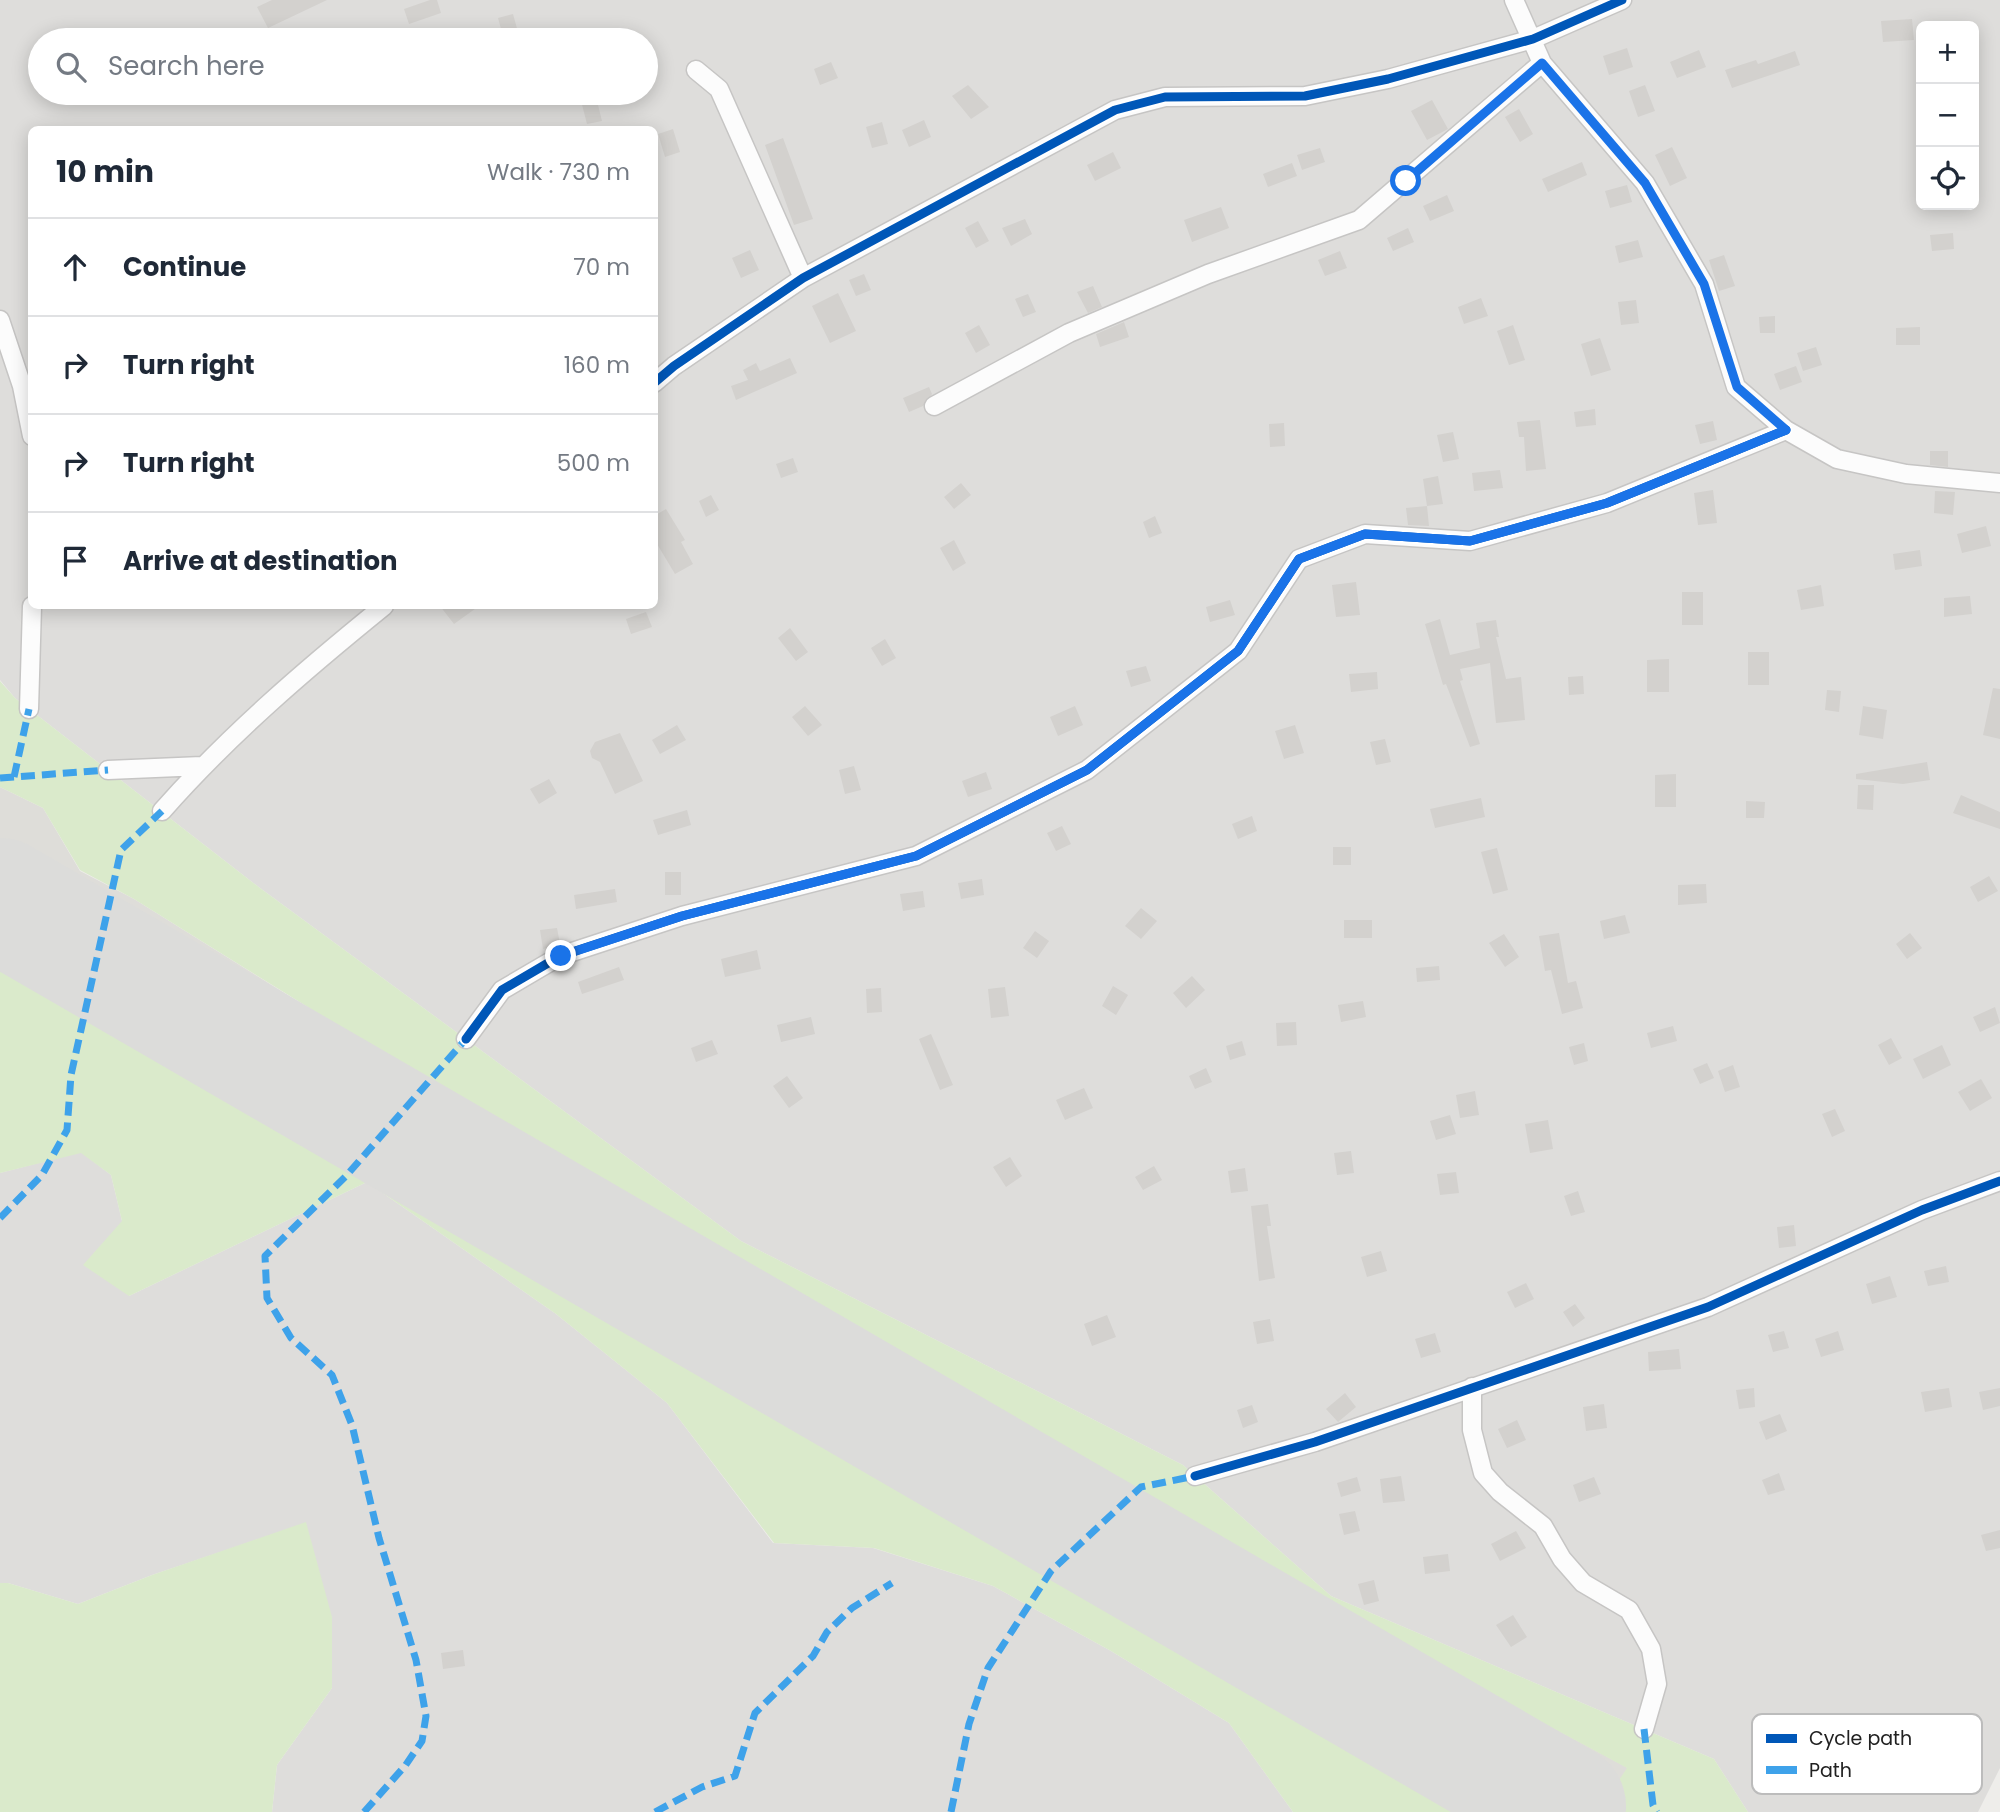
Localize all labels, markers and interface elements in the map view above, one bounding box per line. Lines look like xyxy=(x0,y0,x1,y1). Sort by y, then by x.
map controls xyxy=(1916,21,1979,210)
button: + xyxy=(1916,21,1979,84)
search box xyxy=(28,28,658,105)
icon: search xyxy=(52,48,90,86)
text: Search here xyxy=(108,48,265,84)
button: − xyxy=(1916,84,1979,147)
button: locate xyxy=(1916,147,1979,210)
text: 10 min xyxy=(56,150,154,193)
text: Walk · 730 m xyxy=(487,156,630,188)
route start xyxy=(1390,165,1421,196)
icon: ahead xyxy=(56,248,94,286)
text: Continue xyxy=(123,249,246,285)
text: 70 m xyxy=(573,251,630,283)
icon: right xyxy=(56,346,94,384)
text: Turn right xyxy=(123,347,255,383)
text: 160 m xyxy=(564,349,630,381)
icon: right xyxy=(56,444,94,482)
text: Turn right xyxy=(123,445,255,481)
text: 500 m xyxy=(557,447,630,479)
icon: arrive xyxy=(56,542,94,580)
text: Arrive at destination xyxy=(123,543,398,579)
route end xyxy=(545,940,576,971)
legend xyxy=(1752,1714,1982,1794)
text: Cycle path xyxy=(1809,1725,1912,1752)
text: Path xyxy=(1809,1757,1852,1784)

